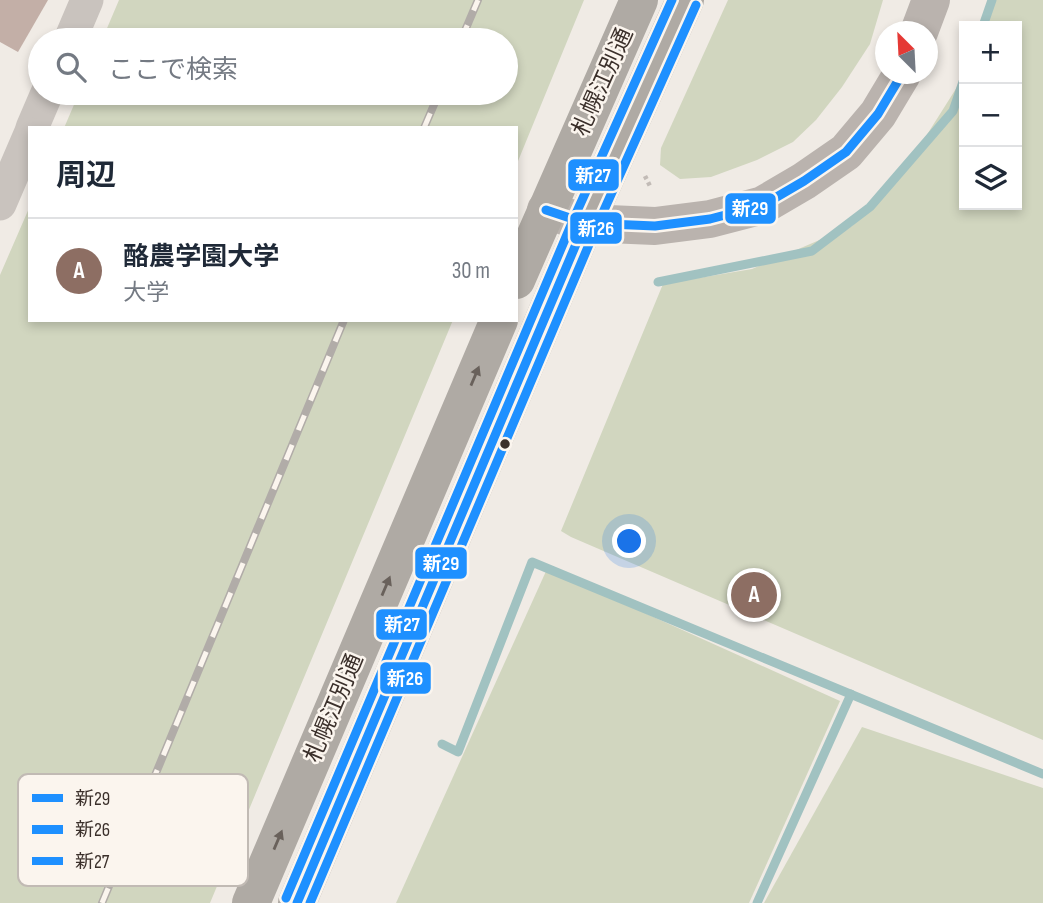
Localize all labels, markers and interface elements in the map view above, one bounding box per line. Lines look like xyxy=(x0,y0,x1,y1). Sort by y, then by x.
north arrow xyxy=(875,21,938,84)
map controls xyxy=(959,21,1022,210)
button: + xyxy=(959,21,1022,84)
street label: 札幌江別通 xyxy=(567,24,639,140)
search box xyxy=(28,28,518,105)
icon: search xyxy=(52,48,90,86)
text: ここで検索 xyxy=(108,55,238,86)
button: − xyxy=(959,84,1022,147)
button: layers xyxy=(959,147,1022,210)
text: 周辺 xyxy=(56,158,116,194)
line badge: 新27 xyxy=(567,158,620,192)
text: 新27 xyxy=(575,165,612,188)
line badge: 新29 xyxy=(724,192,777,225)
text: 新29 xyxy=(732,198,768,221)
line badge: 新26 xyxy=(569,211,623,245)
text: 新26 xyxy=(578,218,614,241)
text: 酪農学園大学 xyxy=(123,242,279,273)
text: A xyxy=(74,257,84,285)
text: 30 m xyxy=(452,257,490,285)
text: 大学 xyxy=(123,279,169,307)
one-way arrow xyxy=(470,366,481,387)
unlabelled marker xyxy=(498,437,512,451)
your location xyxy=(612,524,646,558)
line badge: 新29 xyxy=(414,546,468,580)
text: 新29 xyxy=(423,553,459,576)
pin: A xyxy=(731,569,777,621)
one-way arrow xyxy=(381,575,392,596)
line badge: 新27 xyxy=(375,608,428,641)
text: 新27 xyxy=(384,614,421,637)
street label: 札幌江別通 xyxy=(299,650,369,766)
line badge: 新26 xyxy=(379,661,432,695)
text: 新26 xyxy=(387,668,423,691)
legend xyxy=(18,774,248,886)
text: 新29 xyxy=(75,788,110,811)
text: 新26 xyxy=(75,819,110,842)
one-way arrow xyxy=(272,830,284,850)
text: 新27 xyxy=(75,851,110,874)

